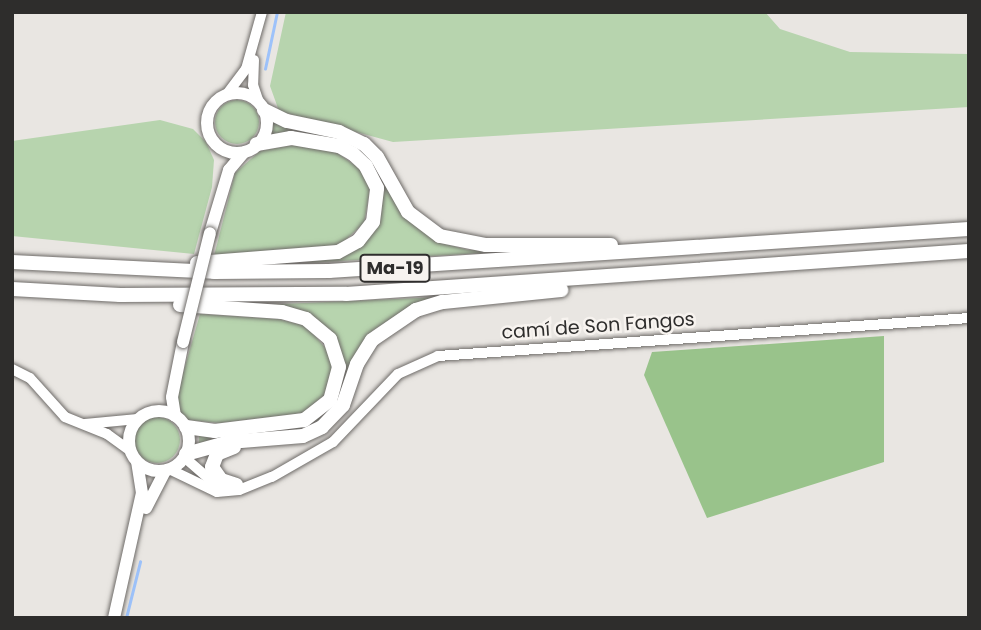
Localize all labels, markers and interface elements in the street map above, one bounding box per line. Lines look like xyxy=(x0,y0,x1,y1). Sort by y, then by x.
road number: Ma-19 xyxy=(358,254,432,282)
street label: camí de Son Fangos xyxy=(501,308,695,344)

